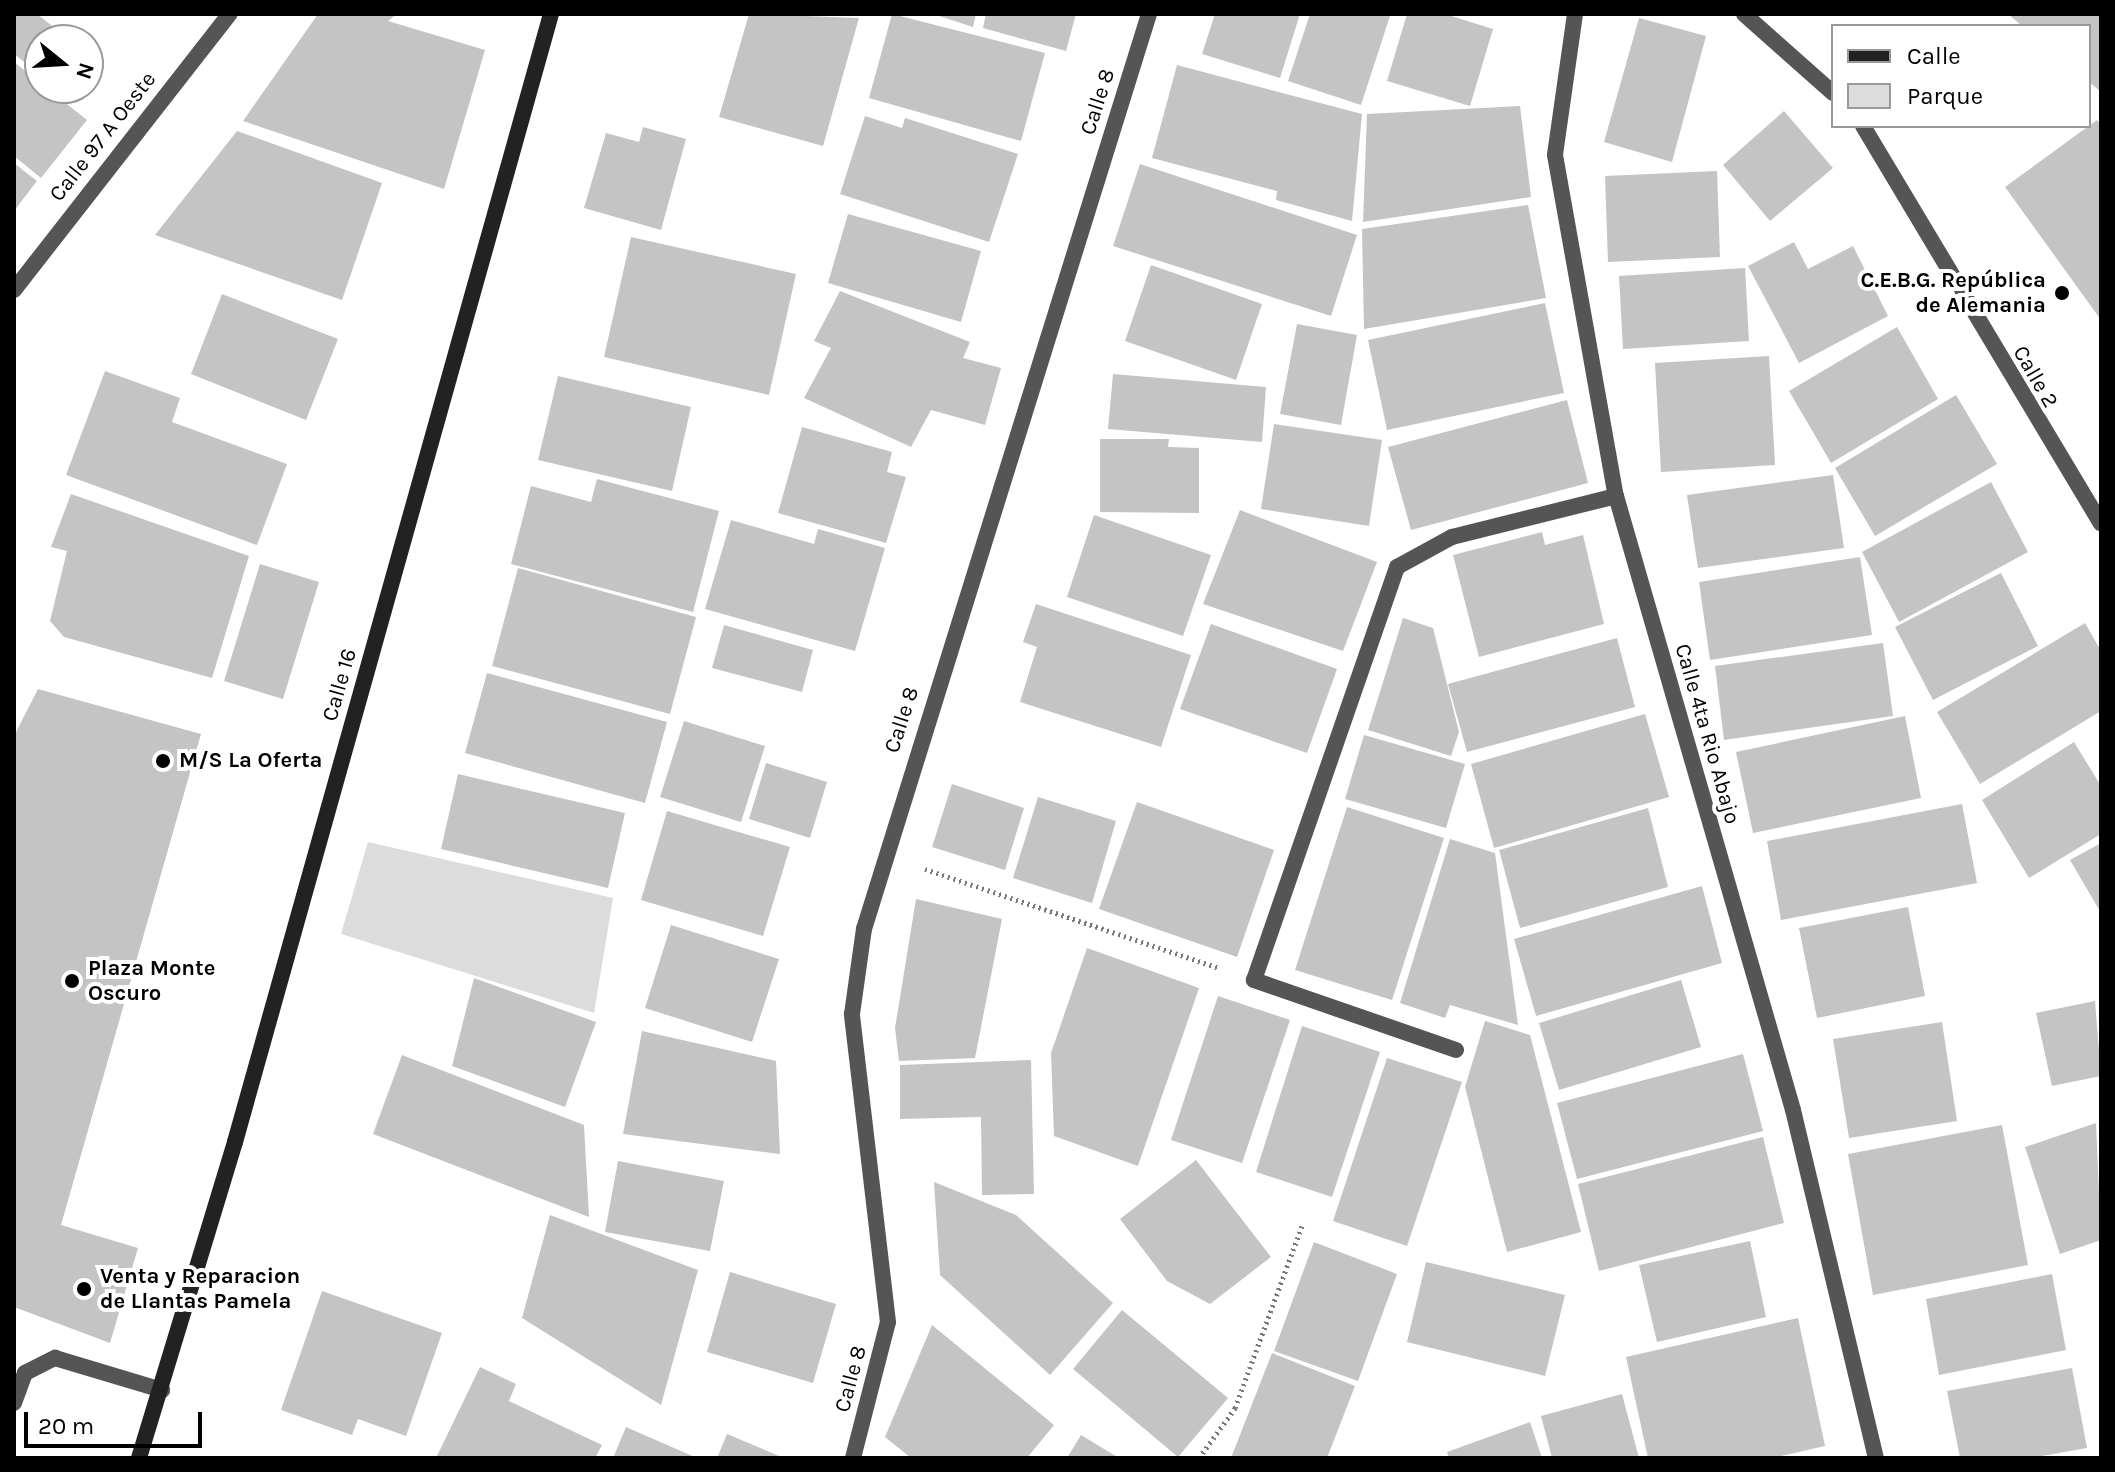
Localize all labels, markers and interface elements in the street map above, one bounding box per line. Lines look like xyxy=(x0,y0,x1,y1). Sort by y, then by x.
north arrow xyxy=(24,24,104,104)
legend xyxy=(1831,24,2091,128)
text: Calle xyxy=(1907,42,1961,70)
text: N xyxy=(70,59,100,82)
street label: Calle 8 xyxy=(1075,66,1121,138)
street label: Calle 97 A Oeste xyxy=(44,67,162,207)
text: Parque xyxy=(1907,82,1983,110)
place label: C.E.B.G. República de Alemania xyxy=(1861,267,2046,318)
marker: C.E.B.G. República de Alemania xyxy=(2053,284,2071,302)
street label: Calle 2 xyxy=(2007,341,2063,413)
street label: Calle 4ta Rio Abajo xyxy=(1669,641,1745,827)
street label: Calle 16 xyxy=(317,646,363,724)
street label: Calle 8 xyxy=(879,684,925,756)
place label: M/S La Oferta xyxy=(179,748,322,774)
marker: M/S La Oferta xyxy=(154,752,172,770)
place label: Plaza Monte Oscuro xyxy=(88,955,215,1006)
marker: Plaza Monte Oscuro xyxy=(63,972,81,990)
place label: Venta y Reparacion de Llantas Pamela xyxy=(100,1263,300,1314)
marker: Venta y Reparacion de Llantas Pamela xyxy=(75,1280,93,1298)
street label: Calle 8 xyxy=(829,1343,873,1415)
scale bar xyxy=(28,1396,206,1446)
text: 20 m xyxy=(38,1412,94,1440)

